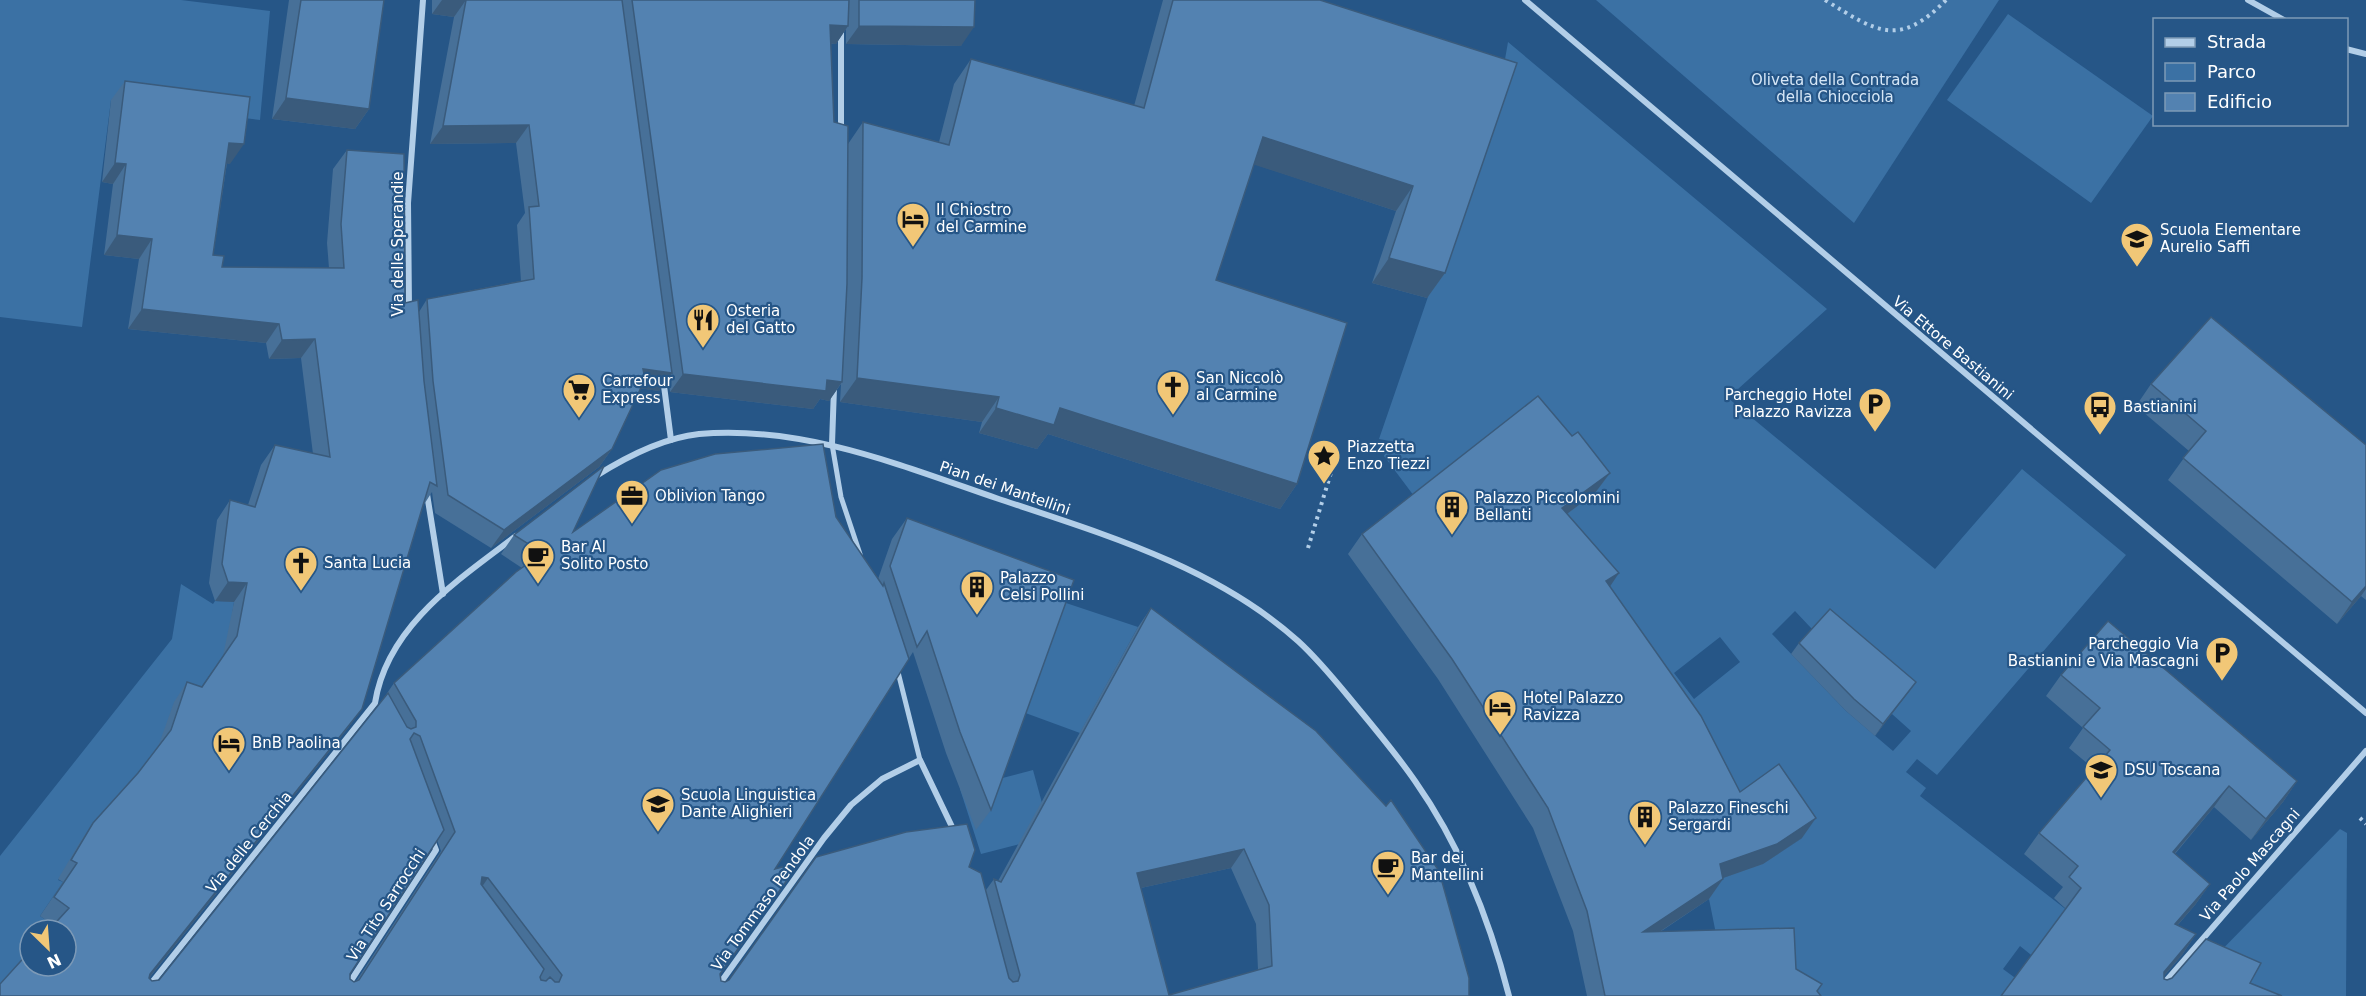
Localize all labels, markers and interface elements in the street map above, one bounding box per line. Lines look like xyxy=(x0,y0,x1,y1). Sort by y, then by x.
legend xyxy=(2153,18,2348,126)
text: Strada xyxy=(2207,31,2266,52)
text: Parco xyxy=(2207,61,2256,82)
park label: Oliveta della Contrada della Chiocciola xyxy=(1751,71,1919,106)
text: Edificio xyxy=(2207,91,2272,112)
street label: Via delle Sperandie xyxy=(389,171,407,317)
hotel icon: Il Chiostro del Carmine xyxy=(895,201,931,248)
place label: Il Chiostro del Carmine xyxy=(936,201,1027,236)
school or university icon: Scuola Elementare Aurelio Saffi xyxy=(2119,221,2155,268)
place label: Scuola Elementare Aurelio Saffi xyxy=(2160,221,2301,256)
street label: Via Ettore Bastianini xyxy=(1889,292,2017,404)
restaurant icon: Osteria del Gatto xyxy=(685,302,721,349)
place label: Osteria del Gatto xyxy=(726,302,795,337)
church icon: San Niccolò al Carmine xyxy=(1155,369,1191,416)
place label: San Niccolò al Carmine xyxy=(1196,369,1283,404)
supermarket icon: Carrefour Express xyxy=(561,372,597,419)
place label: Carrefour Express xyxy=(602,372,674,407)
place label: Parcheggio Hotel Palazzo Ravizza xyxy=(1725,386,1852,421)
parking icon: Parcheggio Hotel Palazzo Ravizza xyxy=(1857,386,1893,433)
bus stop icon: Bastianini xyxy=(2082,389,2118,436)
place label: Bastianini xyxy=(2123,398,2197,416)
place icon: Piazzetta Enzo Tiezzi xyxy=(1306,438,1342,485)
place label: Piazzetta Enzo Tiezzi xyxy=(1347,438,1430,473)
street label: Pian dei Mantellini xyxy=(937,457,1073,519)
office icon: Oblivion Tango xyxy=(614,478,650,525)
place label: Oblivion Tango xyxy=(655,487,765,505)
building icon: Palazzo Piccolomini Bellanti xyxy=(1434,489,1470,536)
place label: Palazzo Piccolomini Bellanti xyxy=(1475,489,1620,524)
cafe icon: Bar Al Solito Posto xyxy=(520,538,556,585)
place label: Bar Al Solito Posto xyxy=(561,538,648,573)
church icon: Santa Lucia xyxy=(283,545,319,592)
place label: Santa Lucia xyxy=(324,554,411,572)
building icon: Palazzo Celsi Pollini xyxy=(959,569,995,616)
place label: Palazzo Celsi Pollini xyxy=(1000,569,1085,604)
place label: Parcheggio Via Bastianini e Via Mascagni xyxy=(2008,635,2199,670)
parking icon: Parcheggio Via Bastianini e Via Mascagni xyxy=(2204,635,2240,682)
hotel icon: Hotel Palazzo Ravizza xyxy=(1482,689,1518,736)
place label: Hotel Palazzo Ravizza xyxy=(1523,689,1623,724)
hotel icon: BnB Paolina xyxy=(211,725,247,772)
place label: BnB Paolina xyxy=(252,734,341,752)
school or university icon: DSU Toscana xyxy=(2083,752,2119,799)
place label: DSU Toscana xyxy=(2124,761,2221,779)
school or university icon: Scuola Linguistica Dante Alighieri xyxy=(640,786,676,833)
place label: Scuola Linguistica Dante Alighieri xyxy=(681,786,816,821)
street label: Via delle Cerchia xyxy=(202,787,296,897)
building icon: Palazzo Fineschi Sergardi xyxy=(1627,799,1663,846)
place label: Palazzo Fineschi Sergardi xyxy=(1668,799,1789,834)
street label: Via Paolo Mascagni xyxy=(2196,805,2304,925)
street label: Via Tommaso Pendola xyxy=(708,832,818,974)
street label: Via Tito Sarrocchi xyxy=(343,845,429,965)
cafe icon: Bar dei Mantellini xyxy=(1370,849,1406,896)
place label: Bar dei Mantellini xyxy=(1411,849,1484,884)
north arrow xyxy=(18,918,78,978)
text: N xyxy=(44,950,64,973)

